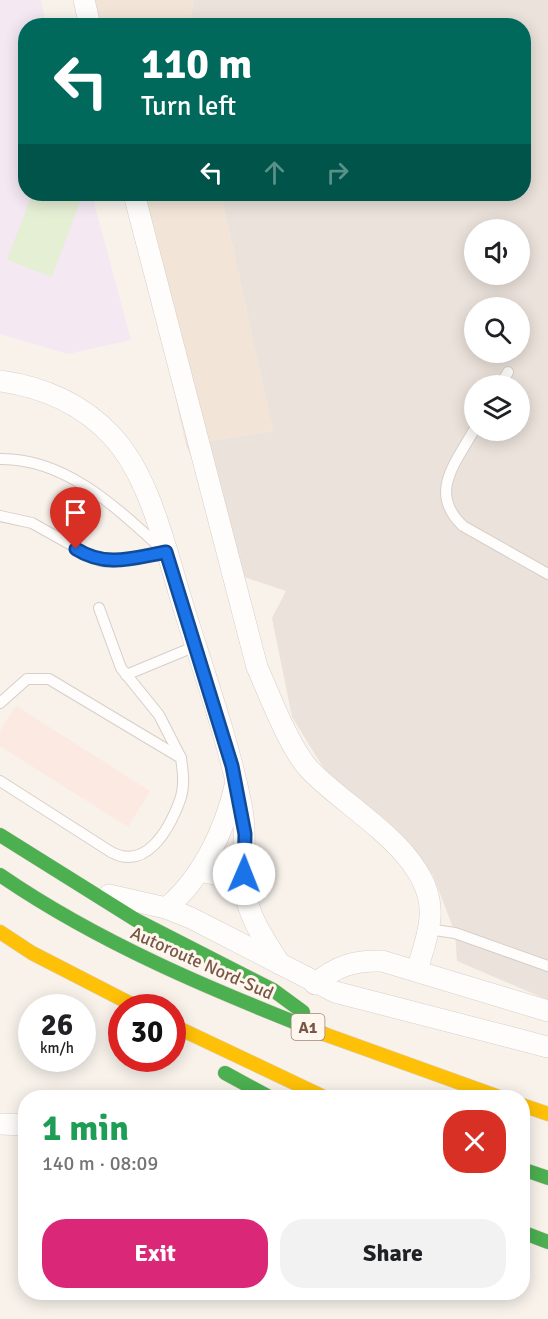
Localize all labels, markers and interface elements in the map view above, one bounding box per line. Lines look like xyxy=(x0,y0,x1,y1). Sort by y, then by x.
text: 110 m xyxy=(141,39,252,90)
icon: left xyxy=(42,42,120,120)
text: Turn left xyxy=(141,90,236,123)
icon: left xyxy=(195,156,228,189)
icon: ahead xyxy=(258,156,291,189)
icon: right xyxy=(321,156,354,189)
map controls xyxy=(464,219,530,441)
button: sound xyxy=(464,219,530,285)
button: search xyxy=(464,297,530,363)
button: layers xyxy=(464,375,530,441)
pin xyxy=(50,487,101,549)
icon: arrive xyxy=(59,496,92,529)
position arrow xyxy=(212,842,276,906)
street label: Autoroute Nord-Sud xyxy=(127,922,277,1004)
speed limit sign: 30 xyxy=(108,994,186,1072)
text: 26 xyxy=(41,1007,73,1044)
road number: A1 xyxy=(292,1014,324,1040)
text: km/h xyxy=(40,1039,74,1057)
text: 1 min xyxy=(42,1106,129,1151)
button: close xyxy=(443,1110,506,1173)
text: 140 m · 08:09 xyxy=(42,1151,158,1176)
button: Exit xyxy=(42,1219,268,1288)
button: Share xyxy=(280,1219,506,1288)

